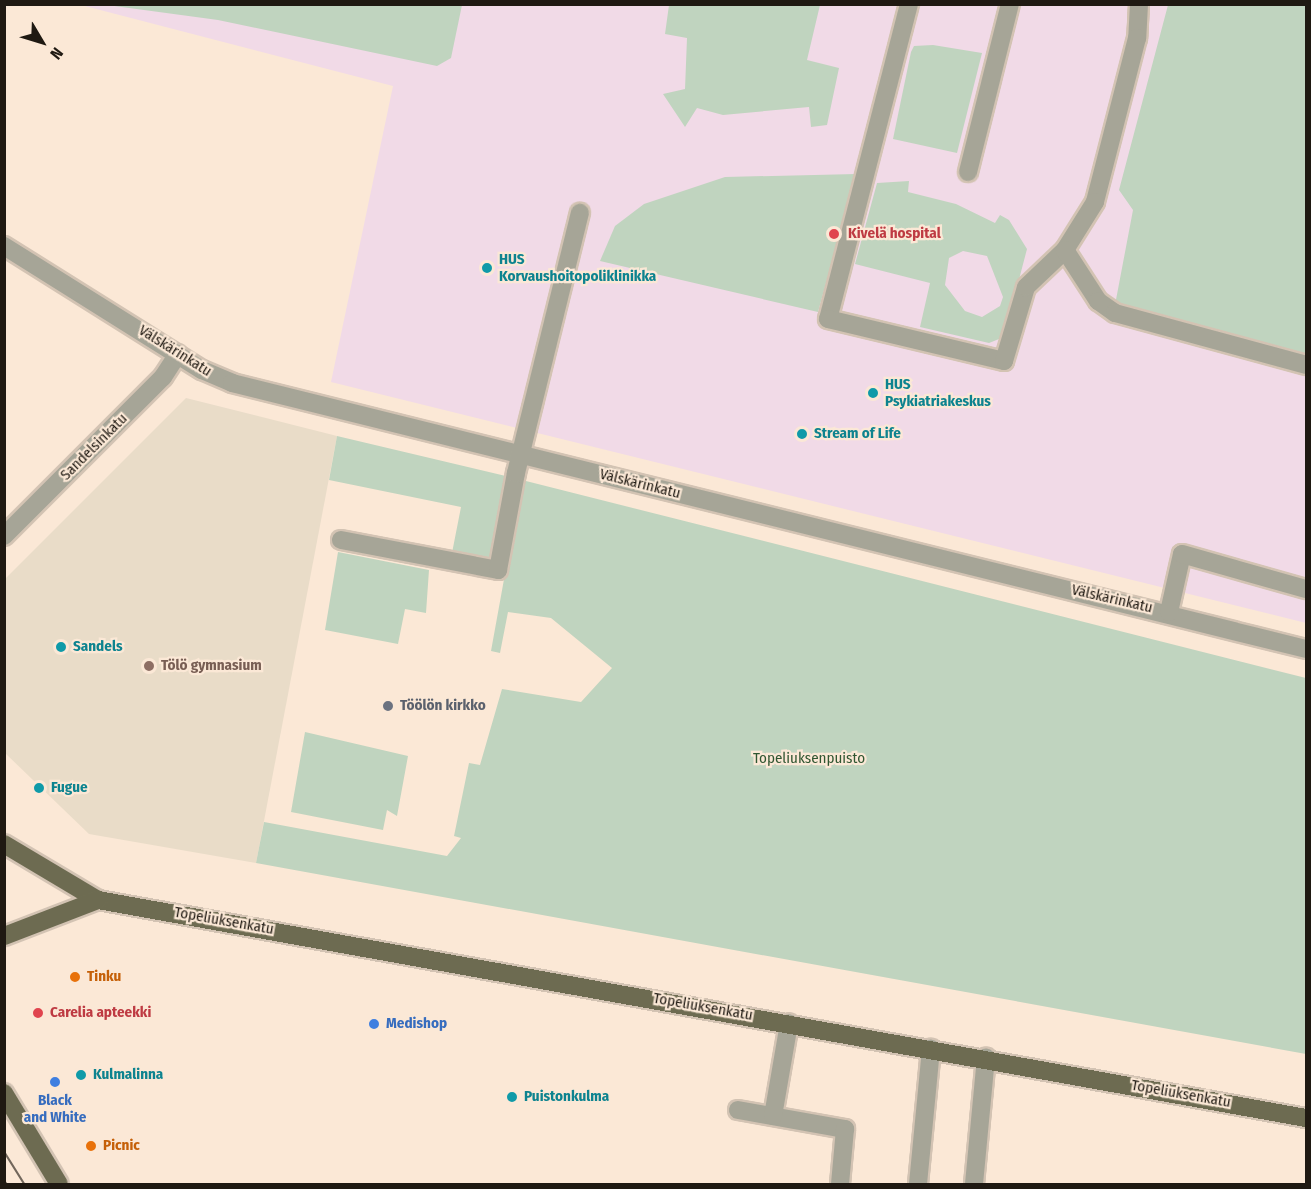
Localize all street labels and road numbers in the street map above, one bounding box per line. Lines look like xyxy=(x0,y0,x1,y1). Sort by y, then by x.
street label: Välskärinkatu xyxy=(135,322,215,380)
street label: Sandelsinkatu xyxy=(57,410,131,484)
street label: Välskärinkatu xyxy=(598,465,682,503)
street label: Välskärinkatu xyxy=(1070,581,1154,617)
street label: Topeliuksenkatu xyxy=(173,903,275,939)
street label: Topeliuksenkatu xyxy=(652,989,754,1025)
street label: Topeliuksenkatu xyxy=(1130,1076,1232,1112)

